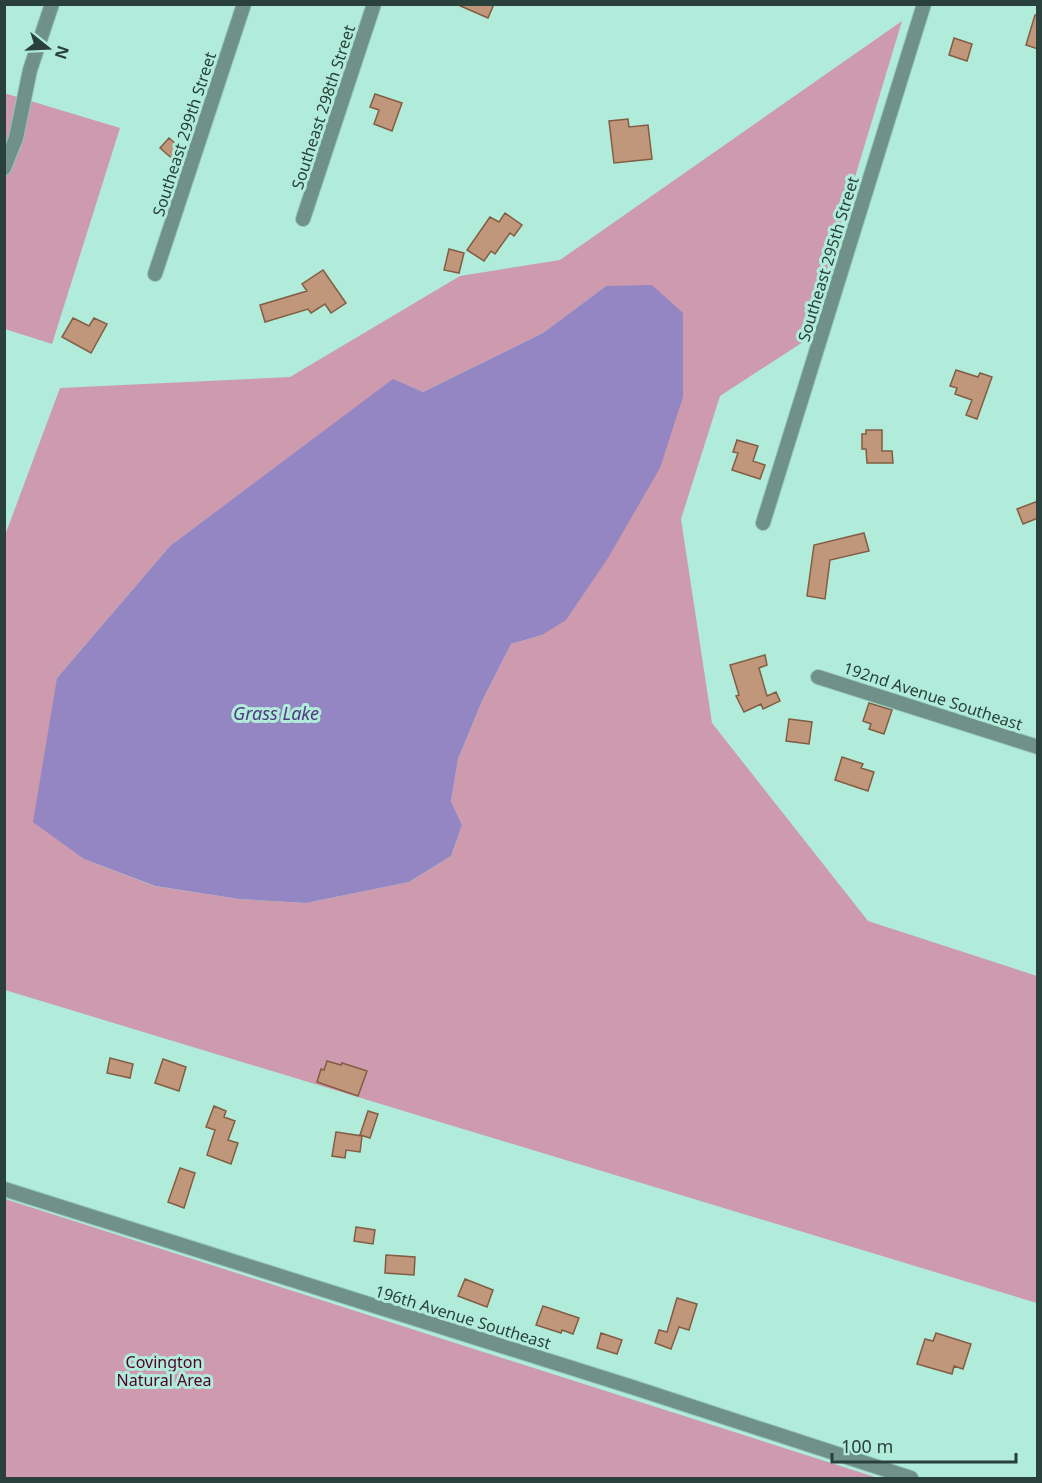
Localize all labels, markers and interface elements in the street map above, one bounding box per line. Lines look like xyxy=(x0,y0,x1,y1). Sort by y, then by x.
north arrow xyxy=(18,18,78,78)
street label: Southeast 298th Street xyxy=(286,22,360,192)
text: N xyxy=(50,43,75,62)
street label: Southeast 299th Street xyxy=(147,49,221,219)
street label: Southeast 295th Street xyxy=(792,174,864,344)
street label: 192nd Avenue Southeast xyxy=(841,657,1026,735)
water label: Grass Lake xyxy=(233,701,319,725)
street label: 196th Avenue Southeast xyxy=(372,1280,554,1354)
park label: Covington Natural Area xyxy=(117,1351,211,1391)
scale bar xyxy=(832,1426,1016,1464)
text: 100 m xyxy=(841,1434,893,1458)

